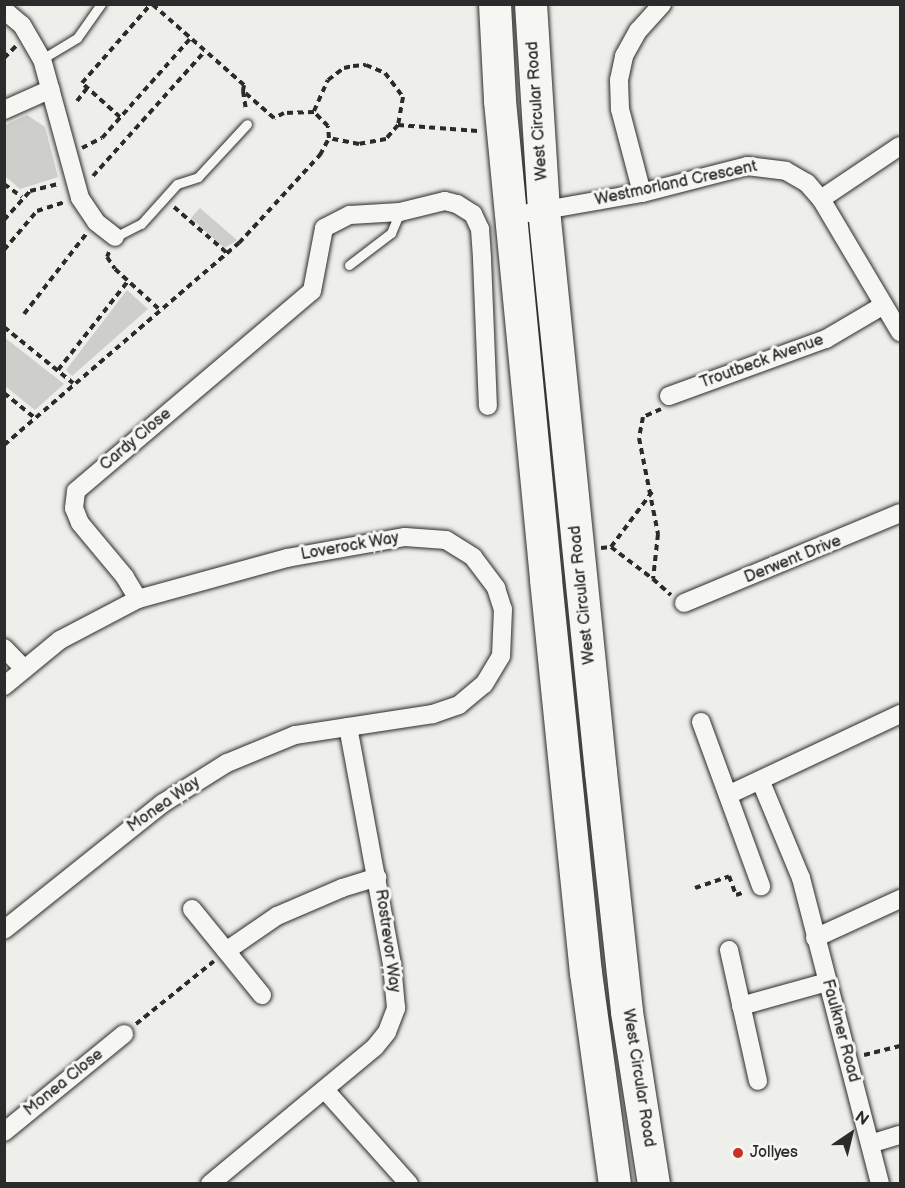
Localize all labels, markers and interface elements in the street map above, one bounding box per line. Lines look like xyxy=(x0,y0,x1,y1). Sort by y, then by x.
street label: West Circular Road xyxy=(524,41,552,181)
street label: Westmorland Crescent xyxy=(593,157,759,211)
street label: Troutbeck Avenue xyxy=(698,331,826,393)
street label: Cardy Close xyxy=(96,404,176,476)
street label: West Circular Road xyxy=(566,525,600,665)
street label: Loverock Way xyxy=(299,529,401,565)
street label: Derwent Drive xyxy=(742,532,844,588)
street label: Monea Way xyxy=(124,773,204,837)
street label: Rostrevor Way xyxy=(370,888,404,994)
street label: Faulkner Road xyxy=(817,977,863,1085)
street label: West Circular Road xyxy=(618,1008,658,1148)
street label: Monea Close xyxy=(21,1045,107,1121)
north arrow xyxy=(821,1104,881,1164)
text: N xyxy=(851,1108,872,1130)
place label: Jollyes xyxy=(750,1143,798,1163)
marker: Jollyes xyxy=(731,1146,745,1160)

